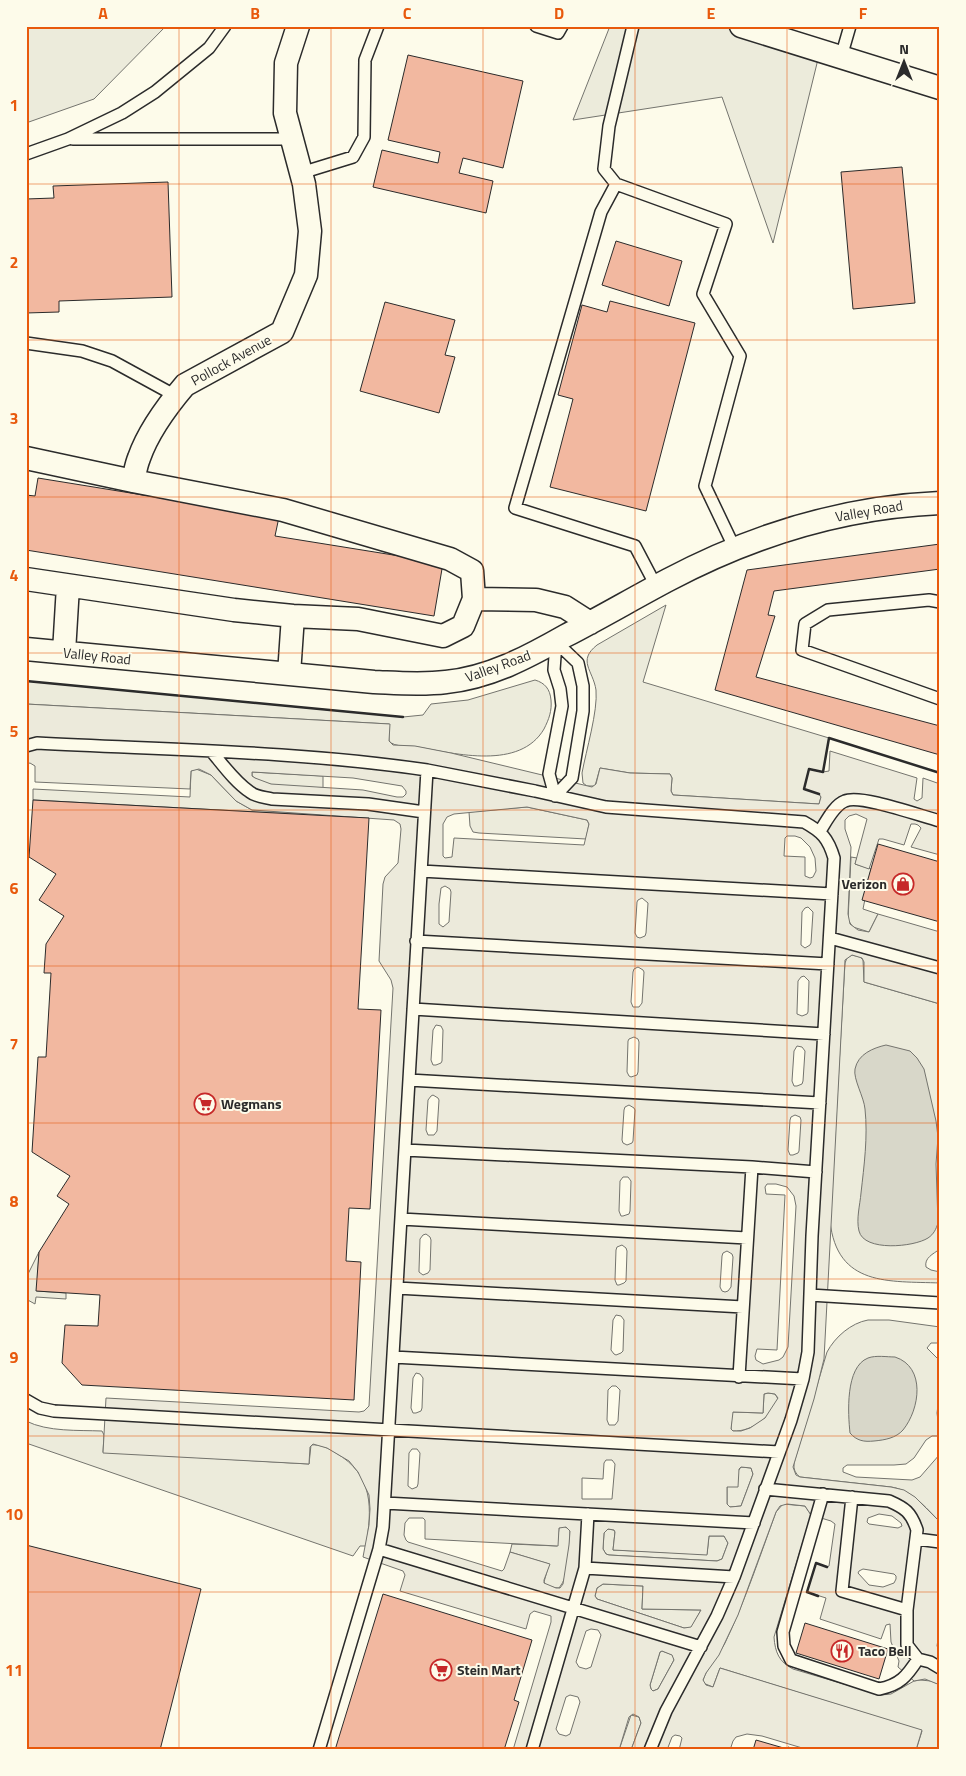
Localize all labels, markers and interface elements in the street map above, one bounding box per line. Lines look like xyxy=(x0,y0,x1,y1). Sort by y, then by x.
text: A xyxy=(98,1,108,25)
text: B xyxy=(250,1,260,25)
text: C xyxy=(403,1,412,25)
text: D xyxy=(554,1,564,25)
text: E xyxy=(707,1,716,25)
text: F xyxy=(859,1,868,25)
north arrow xyxy=(878,38,928,88)
text: N xyxy=(899,38,909,59)
text: 1 xyxy=(10,93,18,117)
text: 2 xyxy=(10,250,18,274)
street label: Pollock Avenue xyxy=(187,329,275,390)
text: 3 xyxy=(10,406,18,430)
street label: Valley Road xyxy=(833,494,904,527)
text: 4 xyxy=(10,563,19,587)
street label: Valley Road xyxy=(62,641,132,670)
street label: Valley Road xyxy=(462,644,534,687)
text: 5 xyxy=(10,719,19,743)
shop icon: Verizon xyxy=(891,872,915,896)
place label: Verizon xyxy=(841,873,887,894)
text: 6 xyxy=(10,876,19,900)
text: 7 xyxy=(10,1032,18,1056)
supermarket icon: Wegmans xyxy=(193,1092,217,1116)
place label: Wegmans xyxy=(221,1093,282,1114)
text: 8 xyxy=(10,1189,19,1213)
text: 9 xyxy=(10,1345,19,1369)
text: 10 xyxy=(5,1502,23,1526)
restaurant icon: Taco Bell xyxy=(830,1639,854,1663)
place label: Taco Bell xyxy=(858,1640,911,1661)
text: 11 xyxy=(5,1658,23,1682)
supermarket icon: Stein Mart xyxy=(429,1658,453,1682)
place label: Stein Mart xyxy=(457,1659,521,1680)

